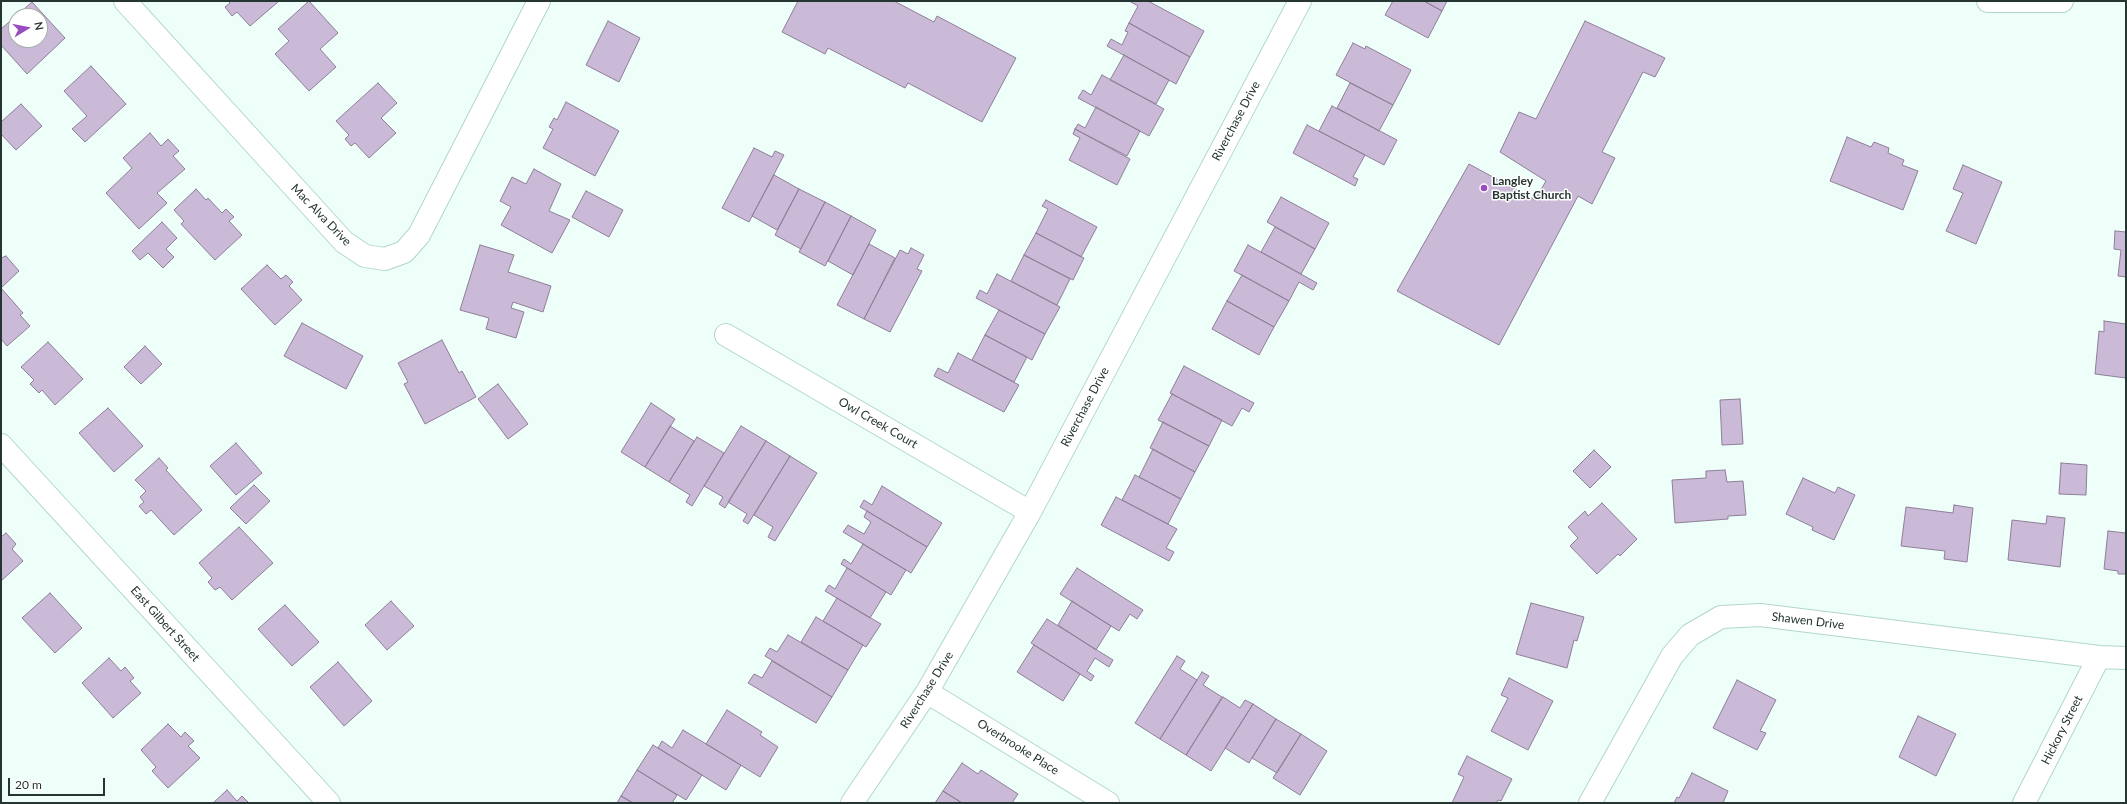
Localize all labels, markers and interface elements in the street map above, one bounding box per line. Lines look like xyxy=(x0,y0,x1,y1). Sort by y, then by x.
north arrow xyxy=(8,8,48,48)
text: N xyxy=(32,21,46,31)
street label: Riverchase Drive xyxy=(1209,79,1263,163)
place label: Langley Baptist Church xyxy=(1492,174,1571,202)
street label: Mac Alva Drive xyxy=(288,181,354,249)
marker: Langley Baptist Church xyxy=(1479,183,1489,193)
street label: Riverchase Drive xyxy=(1058,365,1112,449)
street label: Owl Creek Court xyxy=(836,395,920,451)
street label: East Gilbert Street xyxy=(127,583,203,665)
street label: Shawen Drive xyxy=(1771,609,1845,633)
street label: Riverchase Drive xyxy=(897,649,957,731)
street label: Hickory Street xyxy=(2038,693,2086,767)
street label: Overbrooke Place xyxy=(974,716,1062,778)
scale bar xyxy=(10,770,107,796)
text: 20 m xyxy=(15,777,42,792)

